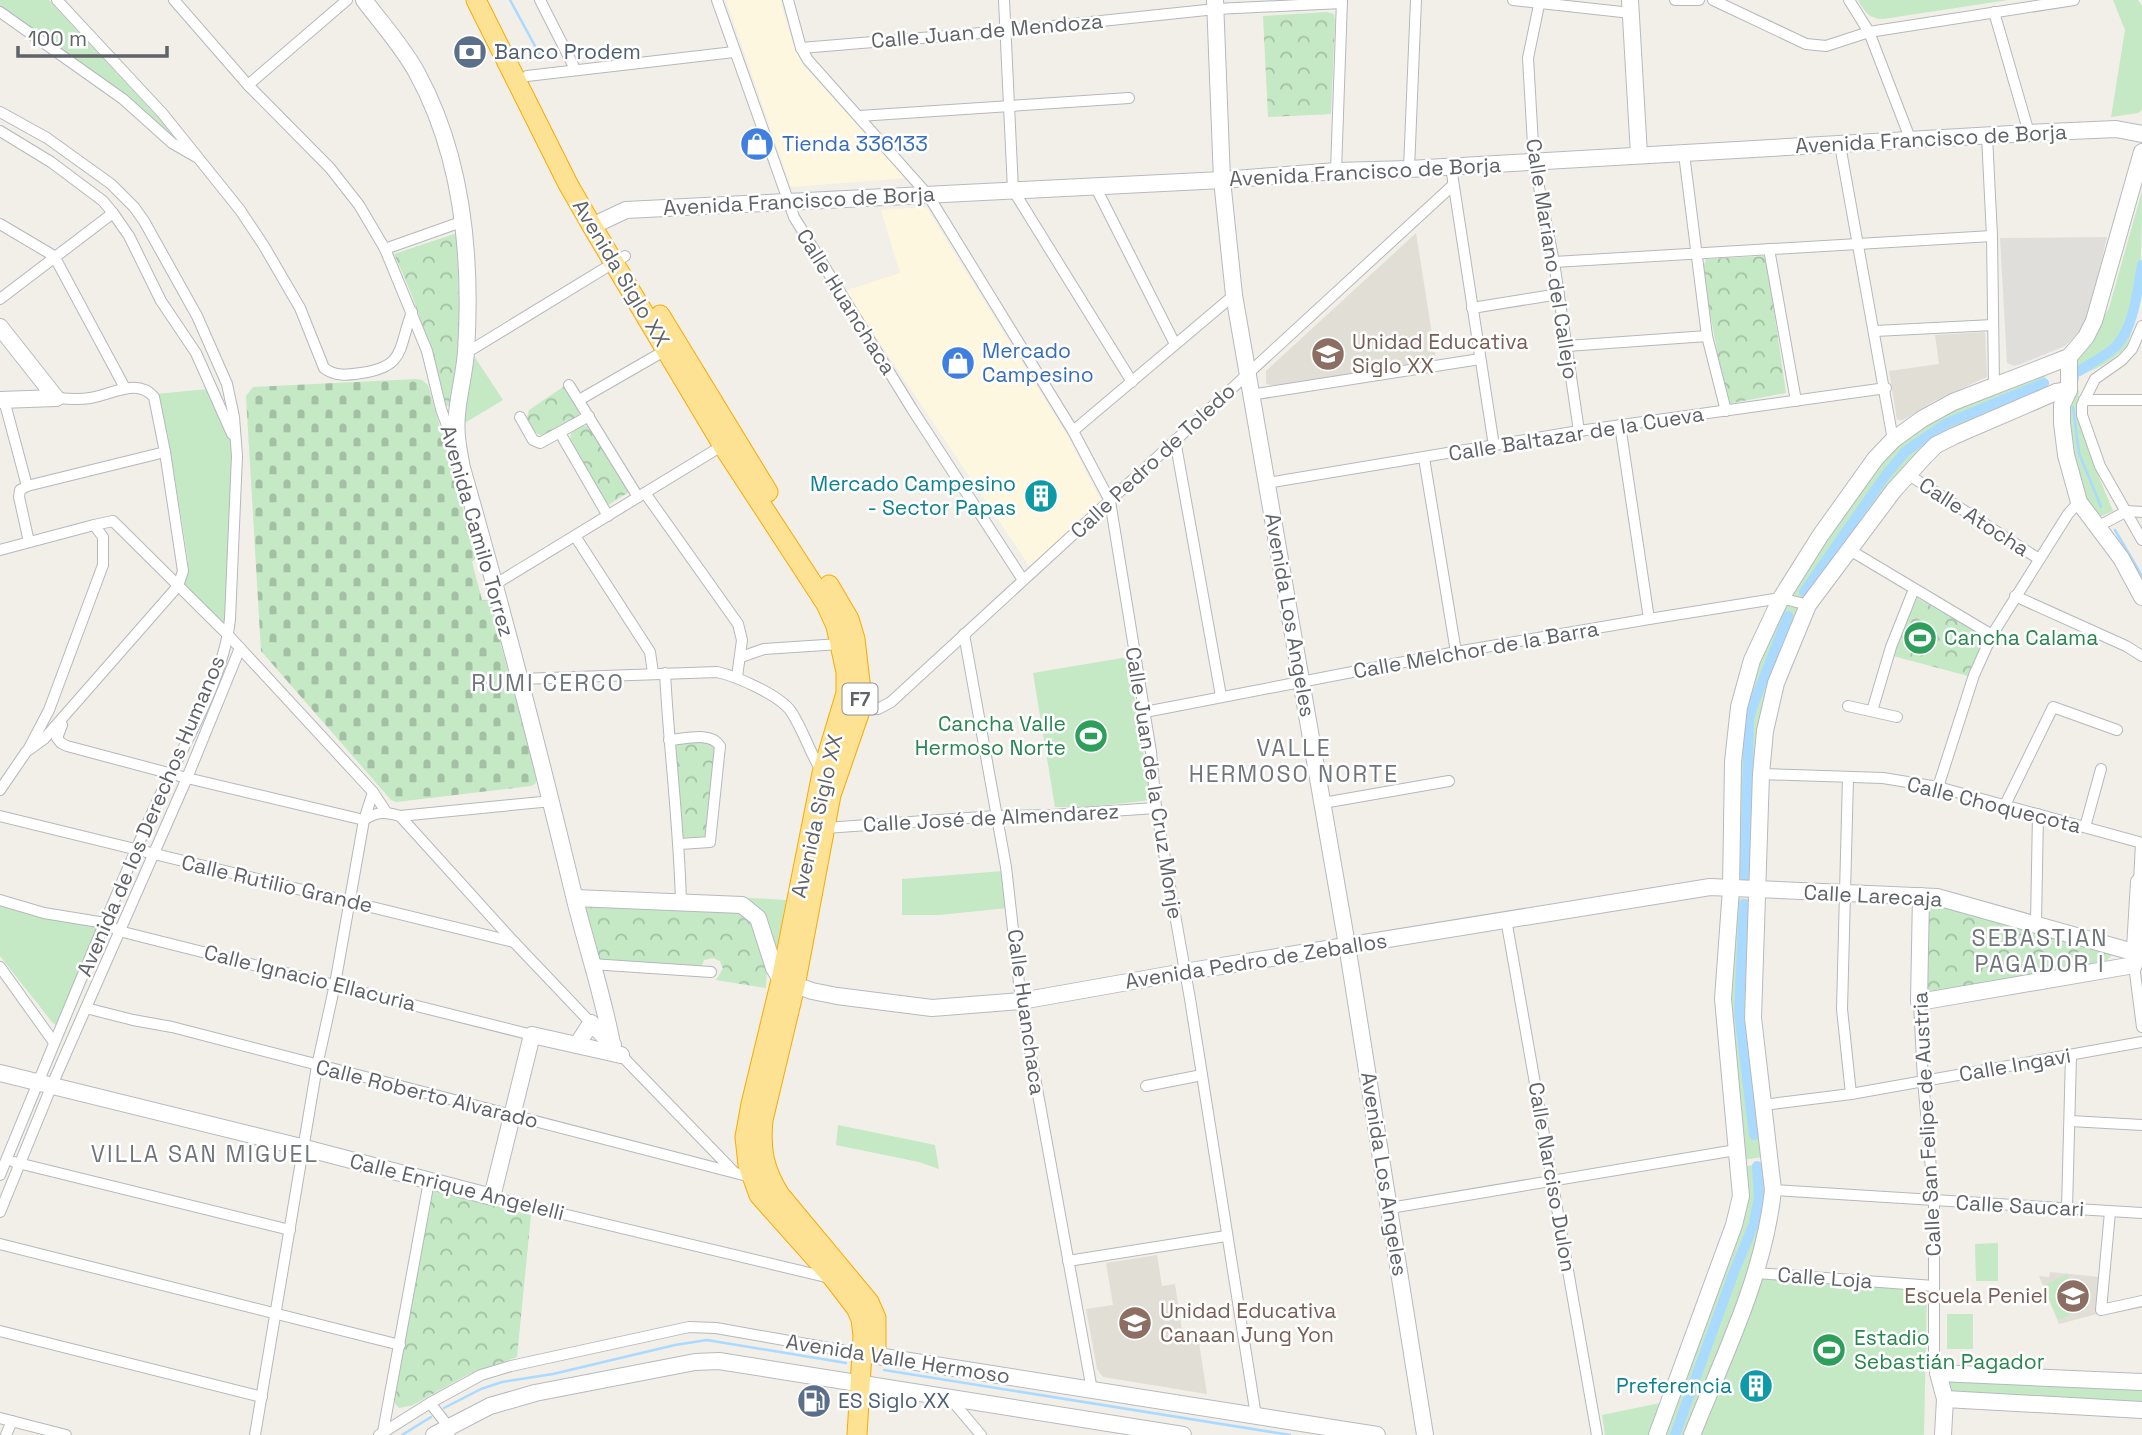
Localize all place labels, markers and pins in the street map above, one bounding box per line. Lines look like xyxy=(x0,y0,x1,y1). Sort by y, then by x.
bank icon: Banco Prodem xyxy=(451,33,489,71)
place label: Banco Prodem xyxy=(494,38,641,65)
shop icon: Tienda 336133 xyxy=(738,125,776,163)
place label: Tienda 336133 xyxy=(782,130,928,157)
place label: Unidad Educativa Siglo XX xyxy=(1352,328,1528,379)
school or university icon: Unidad Educativa Siglo XX xyxy=(1309,335,1347,373)
place label: Mercado Campesino xyxy=(982,337,1094,388)
shop icon: Mercado Campesino xyxy=(939,344,977,382)
place label: Mercado Campesino - Sector Papas xyxy=(810,470,1016,521)
building icon: Mercado Campesino - Sector Papas xyxy=(1022,477,1060,515)
sports icon: Cancha Calama xyxy=(1901,619,1939,657)
place label: Cancha Calama xyxy=(1944,624,2098,651)
place label: Cancha Valle Hermoso Norte xyxy=(915,710,1066,761)
sports icon: Cancha Valle Hermoso Norte xyxy=(1072,717,1110,755)
school or university icon: Escuela Peniel xyxy=(2054,1277,2092,1315)
place label: Escuela Peniel xyxy=(1904,1282,2048,1309)
place label: Unidad Educativa Canaan Jung Yon xyxy=(1160,1297,1336,1348)
school or university icon: Unidad Educativa Canaan Jung Yon xyxy=(1116,1304,1154,1342)
place label: Estadio Sebastián Pagador xyxy=(1854,1324,2045,1375)
sports icon: Estadio Sebastián Pagador xyxy=(1810,1331,1848,1369)
building icon: Preferencia xyxy=(1737,1367,1775,1405)
place label: Preferencia xyxy=(1616,1372,1732,1399)
fuel station icon: ES Siglo XX xyxy=(795,1382,833,1420)
place label: ES Siglo XX xyxy=(838,1387,950,1414)

